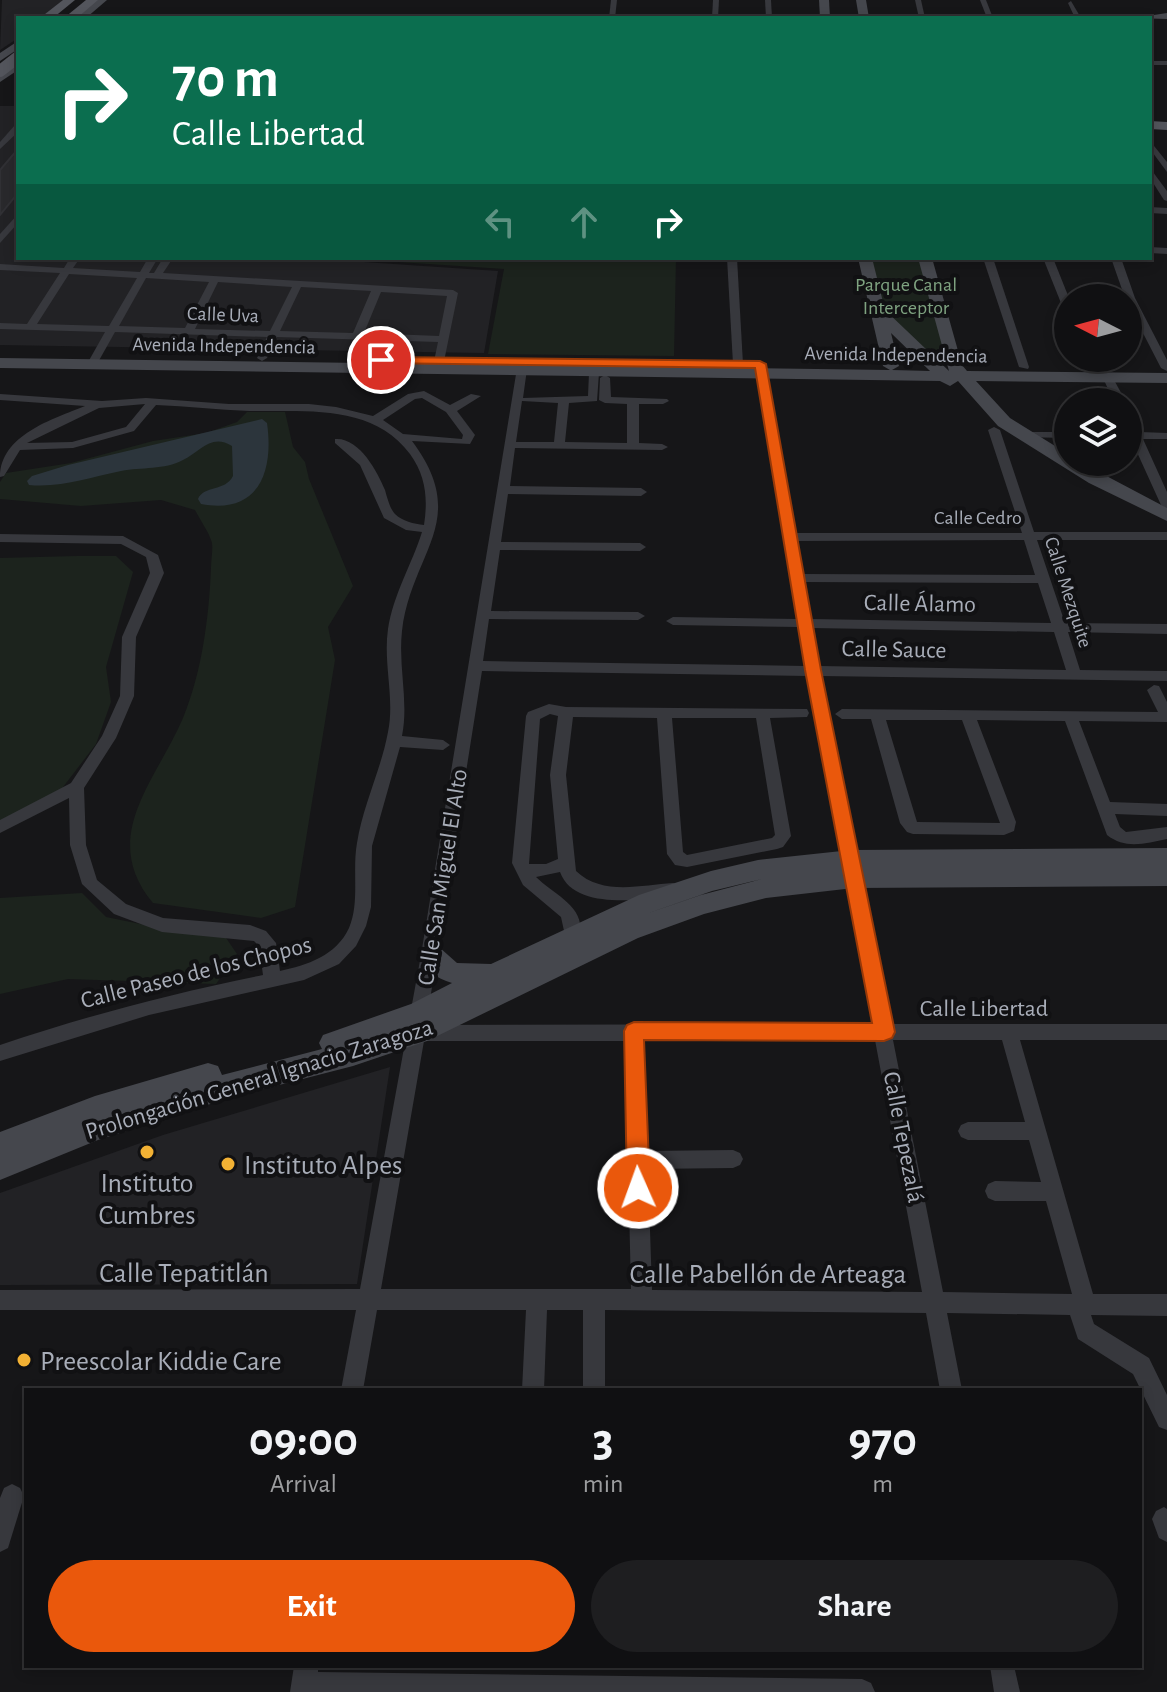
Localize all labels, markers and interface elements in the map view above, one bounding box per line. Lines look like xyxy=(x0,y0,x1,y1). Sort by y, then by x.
icon: right xyxy=(40,48,144,152)
text: 70 m xyxy=(172,51,279,107)
text: Calle Libertad xyxy=(172,116,365,152)
icon: left xyxy=(478,200,522,244)
icon: ahead xyxy=(562,200,606,244)
icon: right xyxy=(646,200,690,244)
park label: Parque Canal Interceptor xyxy=(855,275,957,318)
north arrow xyxy=(1054,284,1142,372)
map controls xyxy=(1054,284,1142,476)
street label: Calle Uva xyxy=(187,304,259,326)
pin xyxy=(347,326,415,394)
street label: Avenida Independencia xyxy=(132,334,316,358)
icon: arrive xyxy=(359,338,403,382)
street label: Avenida Independencia xyxy=(804,343,988,367)
button: layers xyxy=(1054,388,1142,476)
street label: Calle Cedro xyxy=(934,508,1022,528)
street label: Calle Mezquite xyxy=(1041,534,1095,650)
street label: Calle Álamo xyxy=(864,589,976,617)
street label: Calle Sauce xyxy=(841,637,947,663)
street label: Calle San Miguel El Alto xyxy=(414,767,472,987)
street label: Calle Paseo de los Chopos xyxy=(78,933,314,1013)
street label: Calle Libertad xyxy=(920,997,1048,1021)
street label: Prolongación General Ignacio Zaragoza xyxy=(83,1016,436,1144)
street label: Calle Tepezalá xyxy=(879,1070,927,1205)
marker: Instituto Cumbres xyxy=(138,1143,156,1161)
position arrow xyxy=(596,1146,680,1230)
place label: Instituto Alpes xyxy=(244,1152,402,1180)
marker: Instituto Alpes xyxy=(219,1155,237,1173)
place label: Instituto Cumbres xyxy=(99,1170,196,1230)
street label: Calle Tepatitlán xyxy=(99,1260,269,1288)
street label: Calle Pabellón de Arteaga xyxy=(630,1261,906,1289)
place label: Preescolar Kiddie Care xyxy=(40,1348,282,1376)
marker: Preescolar Kiddie Care xyxy=(15,1351,33,1369)
text: 09:00 xyxy=(249,1417,358,1465)
text: 3 xyxy=(593,1417,613,1465)
text: 970 xyxy=(848,1417,917,1465)
text: Arrival xyxy=(270,1471,337,1497)
text: min xyxy=(583,1471,623,1497)
text: m xyxy=(872,1471,893,1497)
button: Exit xyxy=(48,1560,575,1652)
button: Share xyxy=(591,1560,1118,1652)

